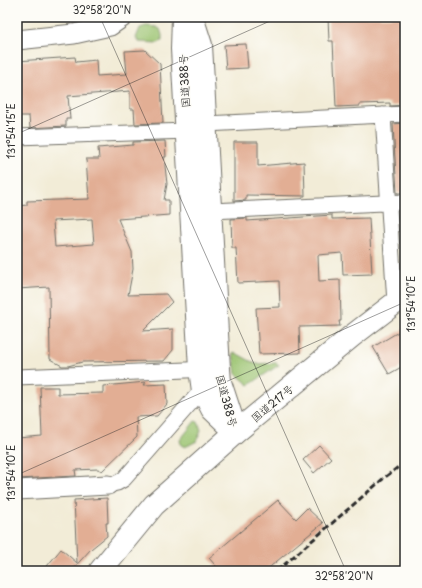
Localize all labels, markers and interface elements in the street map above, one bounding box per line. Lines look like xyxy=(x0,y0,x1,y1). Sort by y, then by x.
text: 32°58'20"N xyxy=(73,2,132,17)
street label: 国道388号 xyxy=(174,54,194,108)
text: 131°54'15"E xyxy=(3,103,18,159)
text: 131°54'10"E xyxy=(403,276,418,332)
street label: 国道388号 xyxy=(212,373,242,429)
street label: 国道217号 xyxy=(247,380,297,426)
text: 131°54'10"E xyxy=(3,445,18,501)
text: 32°58'20"N xyxy=(315,568,374,583)

